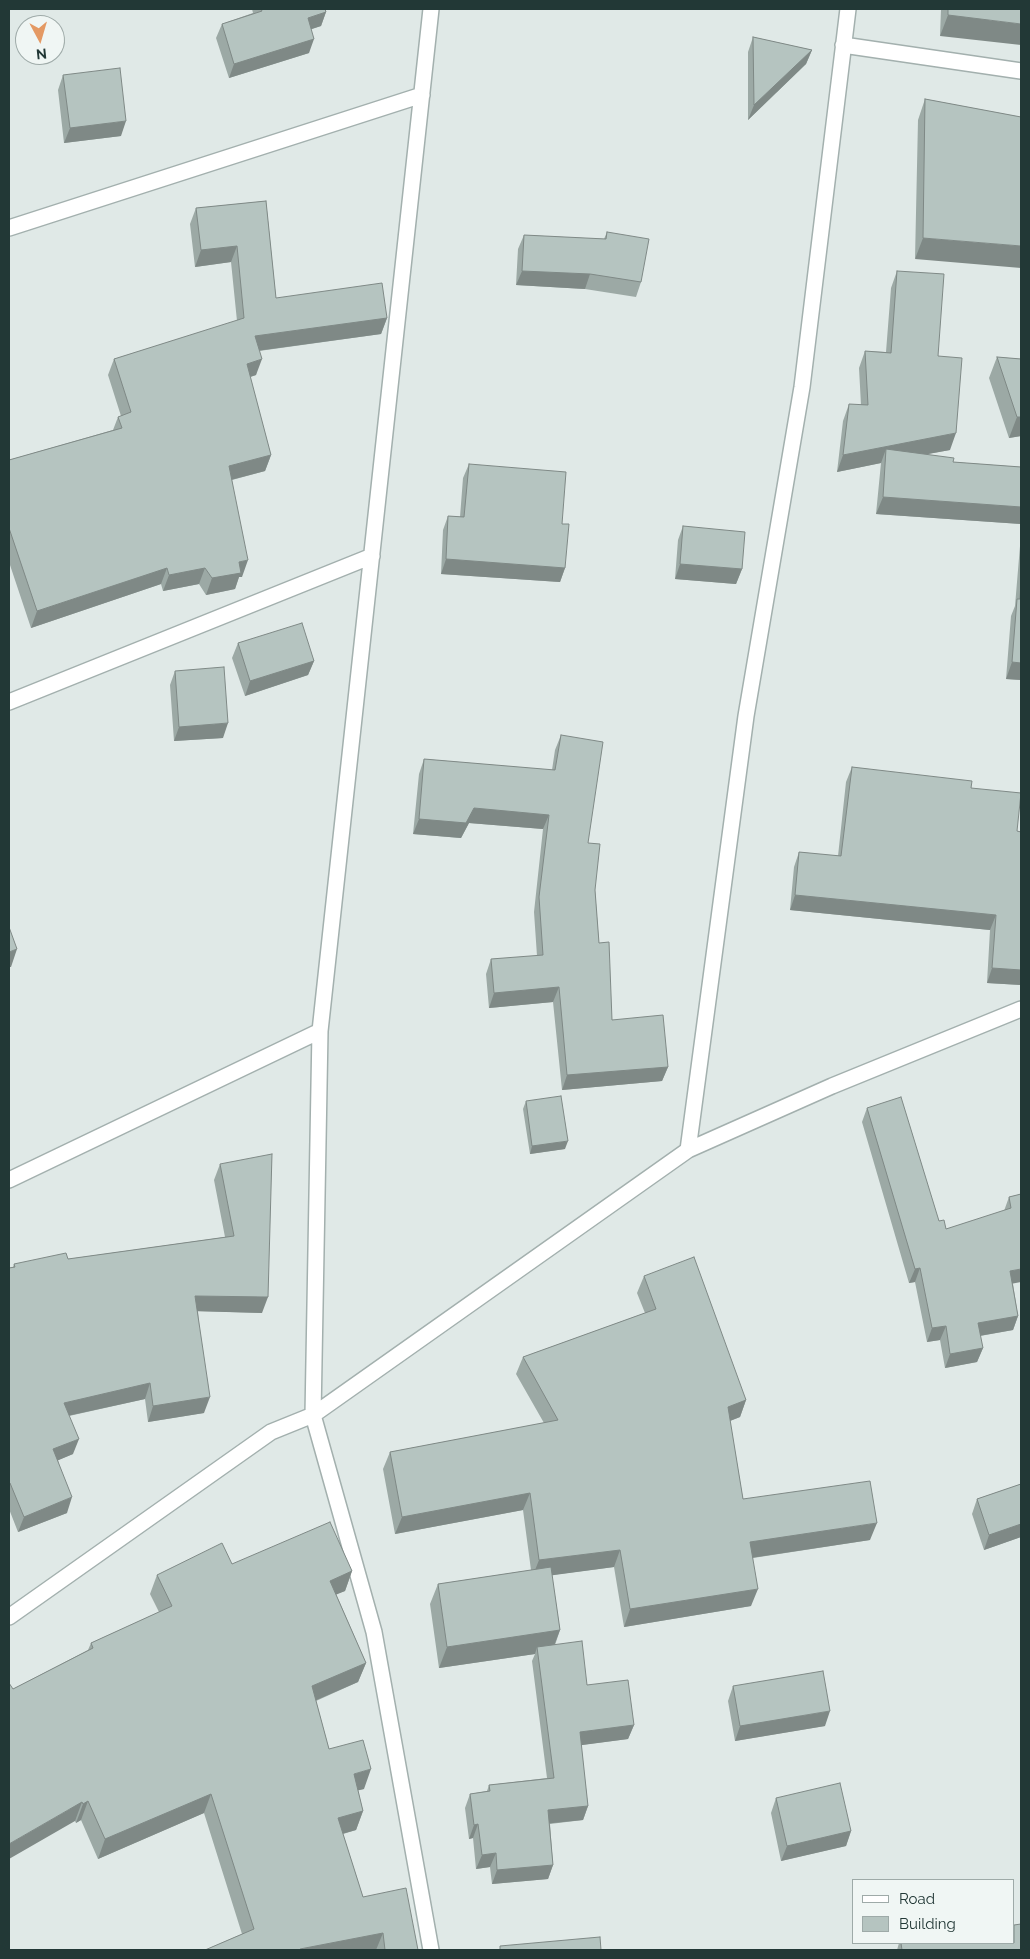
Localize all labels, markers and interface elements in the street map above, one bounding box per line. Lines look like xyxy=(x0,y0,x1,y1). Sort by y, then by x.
north arrow xyxy=(15,15,65,65)
text: N xyxy=(35,45,48,62)
legend xyxy=(852,1879,1015,1944)
text: Road xyxy=(899,1890,935,1908)
text: Building xyxy=(899,1915,956,1933)

